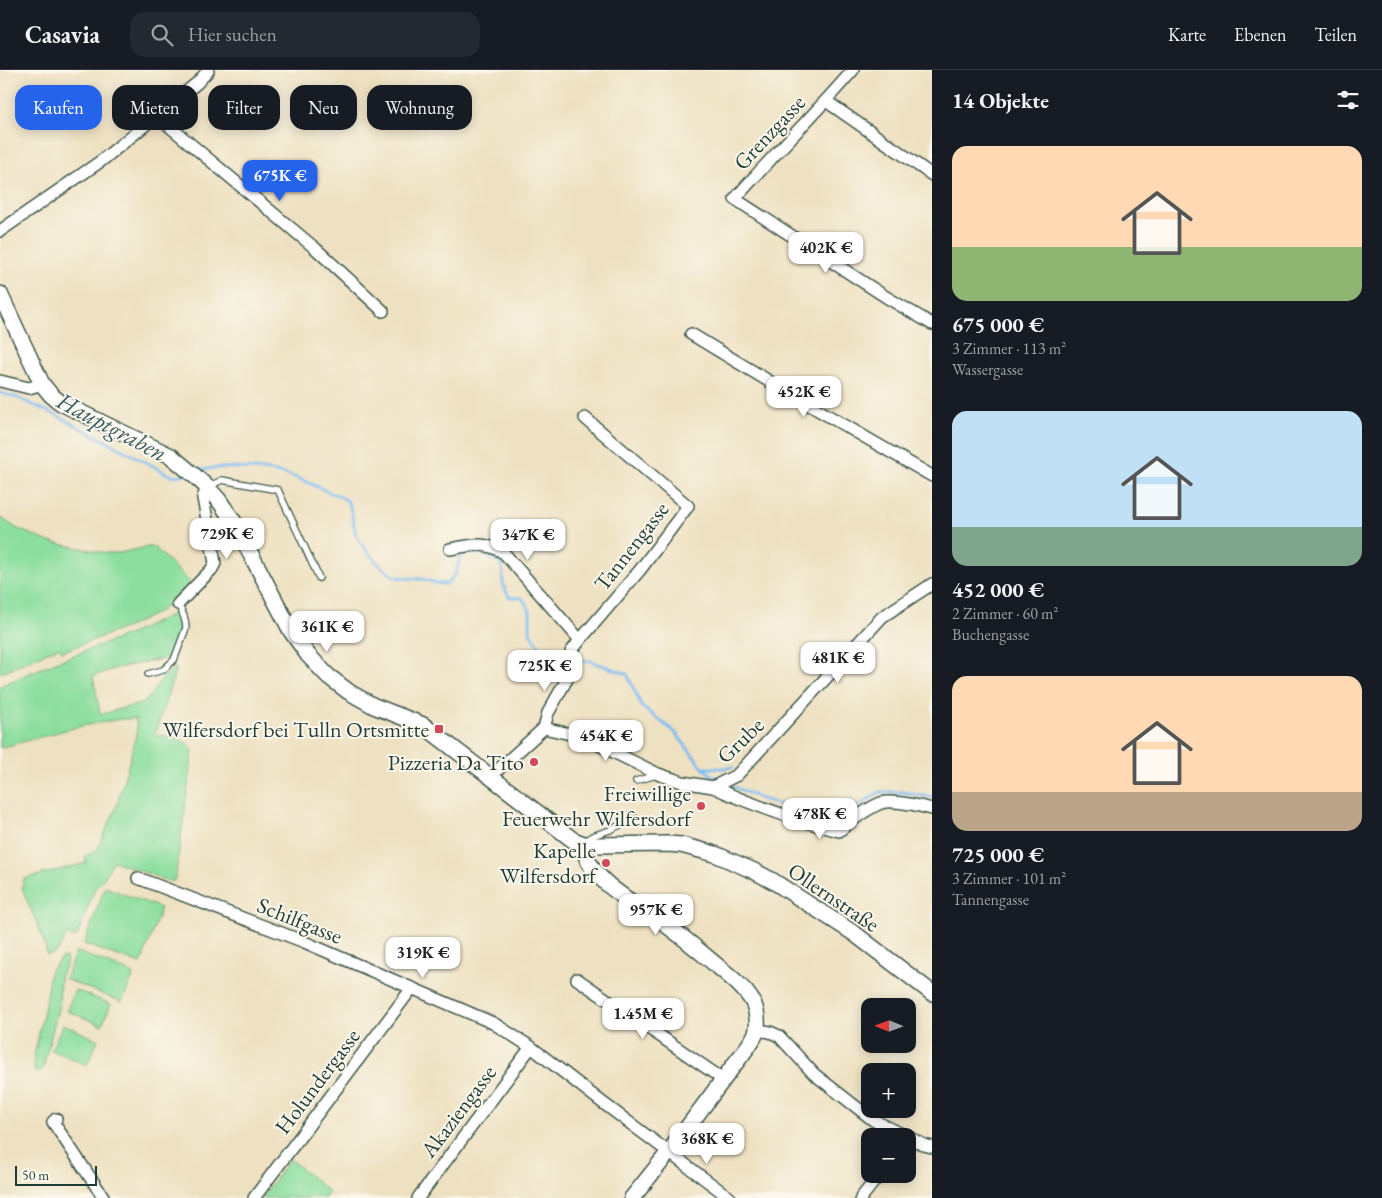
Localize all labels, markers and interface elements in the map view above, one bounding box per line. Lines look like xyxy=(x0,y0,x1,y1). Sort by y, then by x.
search box xyxy=(130,12,480,57)
text: Casavia xyxy=(25,19,100,50)
icon: search xyxy=(148,21,176,49)
text: Hier suchen xyxy=(188,22,277,47)
text: Karte xyxy=(1168,23,1206,46)
text: Ebenen xyxy=(1234,23,1287,46)
text: Teilen xyxy=(1315,23,1357,46)
chip: Kaufen xyxy=(15,85,102,130)
chip: Mieten xyxy=(112,85,198,130)
chip: Filter xyxy=(208,85,280,130)
chip: Neu xyxy=(290,85,357,130)
chip: Wohnung xyxy=(367,85,472,130)
icon: filters xyxy=(1334,86,1362,114)
text: 14 Objekte xyxy=(952,87,1049,114)
street label: Grenzgasse xyxy=(727,88,812,176)
pin: 675K € xyxy=(239,160,321,202)
text: 675K € xyxy=(253,165,307,186)
icon: home xyxy=(1112,178,1202,268)
pin: 402K € xyxy=(785,232,867,274)
text: 402K € xyxy=(799,237,853,258)
text: 675 000 € xyxy=(952,311,1044,338)
text: 3 Zimmer · 113 m² xyxy=(952,338,1066,359)
text: Wassergasse xyxy=(952,359,1023,380)
pin: 452K € xyxy=(763,376,845,418)
text: 452K € xyxy=(777,381,831,402)
water label: Hauptgraben xyxy=(51,384,172,468)
icon: home xyxy=(1112,443,1202,533)
street label: Tannengasse xyxy=(587,495,676,597)
pin: 729K € xyxy=(186,518,268,560)
pin: 347K € xyxy=(487,518,569,561)
text: 729K € xyxy=(200,523,254,544)
text: 347K € xyxy=(501,524,555,545)
text: 452 000 € xyxy=(952,576,1044,603)
text: 2 Zimmer · 60 m² xyxy=(952,603,1058,624)
pin: 361K € xyxy=(286,610,368,653)
text: 361K € xyxy=(300,616,354,637)
text: Buchengasse xyxy=(952,624,1029,645)
pin: 481K € xyxy=(797,642,879,684)
text: 481K € xyxy=(811,647,865,668)
pin: 725K € xyxy=(504,650,586,692)
text: 725K € xyxy=(518,655,572,676)
icon: home xyxy=(1112,708,1202,798)
street label: Grube xyxy=(711,711,770,770)
place label: Wilfersdorf bei Tulln Ortsmitte xyxy=(163,715,429,744)
pin: 454K € xyxy=(565,720,647,762)
marker: Wilfersdorf bei Tulln Ortsmitte xyxy=(433,723,445,735)
text: 454K € xyxy=(579,725,633,746)
place label: Pizzeria Da Tito xyxy=(388,748,524,777)
marker: Pizzeria Da Tito xyxy=(528,756,540,768)
place label: Freiwillige Feuerwehr Wilfersdorf xyxy=(502,779,694,833)
pin: 478K € xyxy=(779,798,861,840)
marker: Freiwillige Feuerwehr Wilfersdorf xyxy=(695,800,707,812)
text: 478K € xyxy=(793,803,847,824)
place label: Kapelle Wilfersdorf xyxy=(500,836,599,890)
text: 725 000 € xyxy=(952,841,1044,868)
street label: Ollernstraße xyxy=(782,856,886,939)
marker: Kapelle Wilfersdorf xyxy=(600,857,612,869)
text: 3 Zimmer · 101 m² xyxy=(952,868,1066,889)
text: Tannengasse xyxy=(952,889,1029,910)
street label: Schilfgasse xyxy=(253,890,347,951)
pin: 957K € xyxy=(615,894,697,936)
text: 957K € xyxy=(629,899,683,920)
pin: 319K € xyxy=(382,936,464,979)
text: 319K € xyxy=(396,942,450,963)
pin: 1.45M € xyxy=(597,998,689,1040)
north arrow xyxy=(861,998,916,1052)
map controls xyxy=(861,998,916,1183)
text: 1.45M € xyxy=(613,1003,673,1024)
street label: Holundergasse xyxy=(268,1022,367,1140)
street label: Akaziengasse xyxy=(413,1059,503,1164)
button: + xyxy=(861,1063,916,1118)
pin: 368K € xyxy=(666,1122,748,1165)
text: 368K € xyxy=(680,1128,734,1149)
button: − xyxy=(861,1128,916,1183)
scale bar xyxy=(15,1163,98,1186)
text: 50 m xyxy=(22,1166,49,1184)

